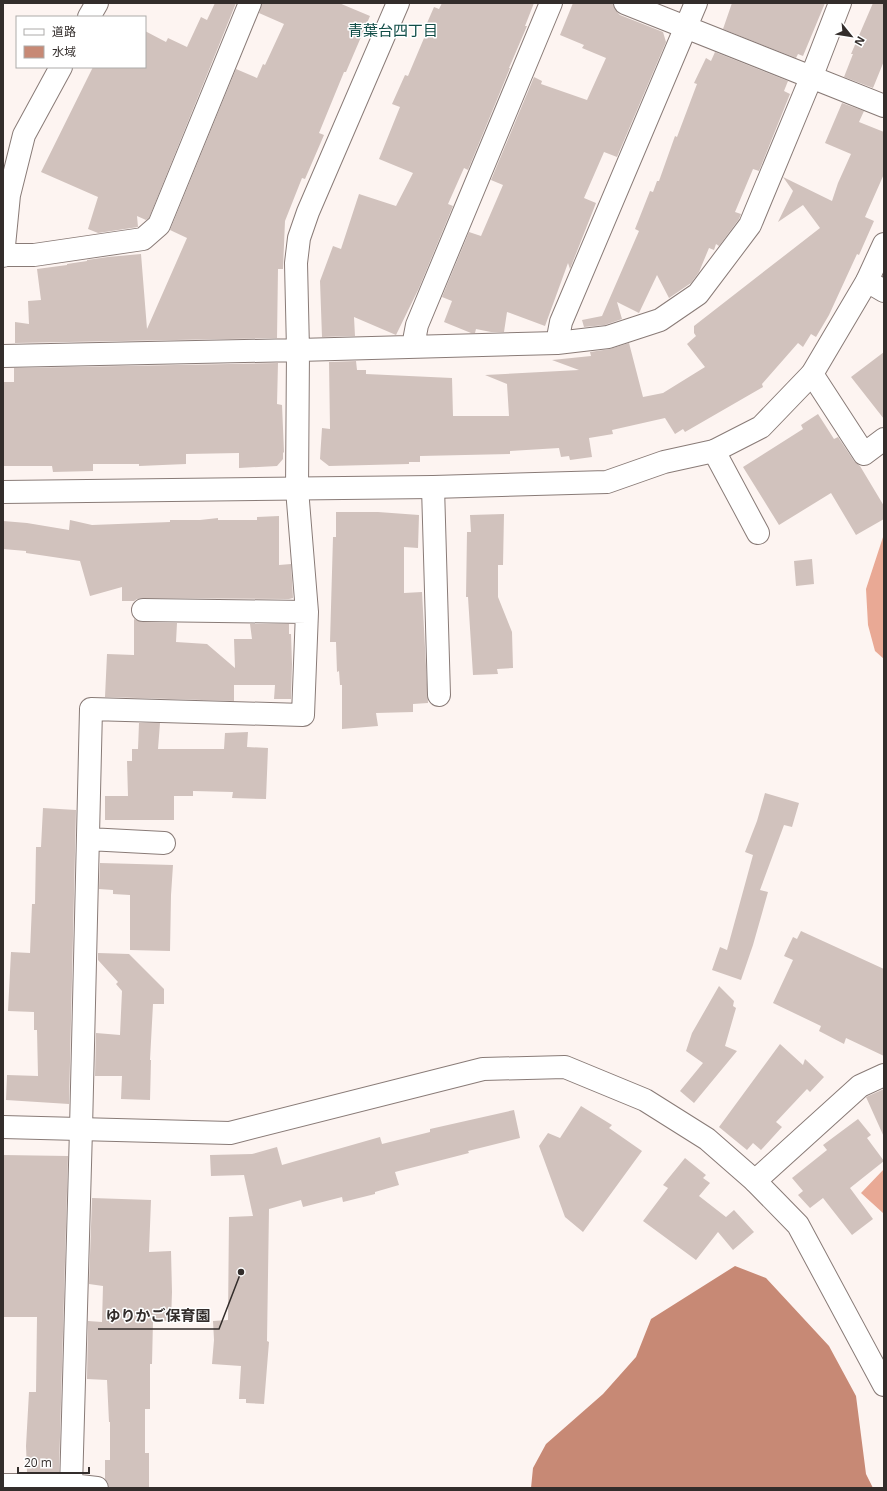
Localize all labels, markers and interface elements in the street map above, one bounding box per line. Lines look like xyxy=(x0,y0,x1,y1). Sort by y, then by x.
legend xyxy=(16,16,146,68)
north arrow xyxy=(831,16,871,56)
district label: 青葉台四丁目 xyxy=(348,20,438,40)
text: 道路 xyxy=(52,23,76,40)
text: N xyxy=(851,34,869,49)
text: 水域 xyxy=(52,43,76,60)
callout: ゆりかご保育園 xyxy=(98,1302,219,1329)
text: ゆりかご保育園 xyxy=(105,1305,211,1325)
scale bar xyxy=(18,1449,89,1475)
text: 20 m xyxy=(24,1454,52,1471)

